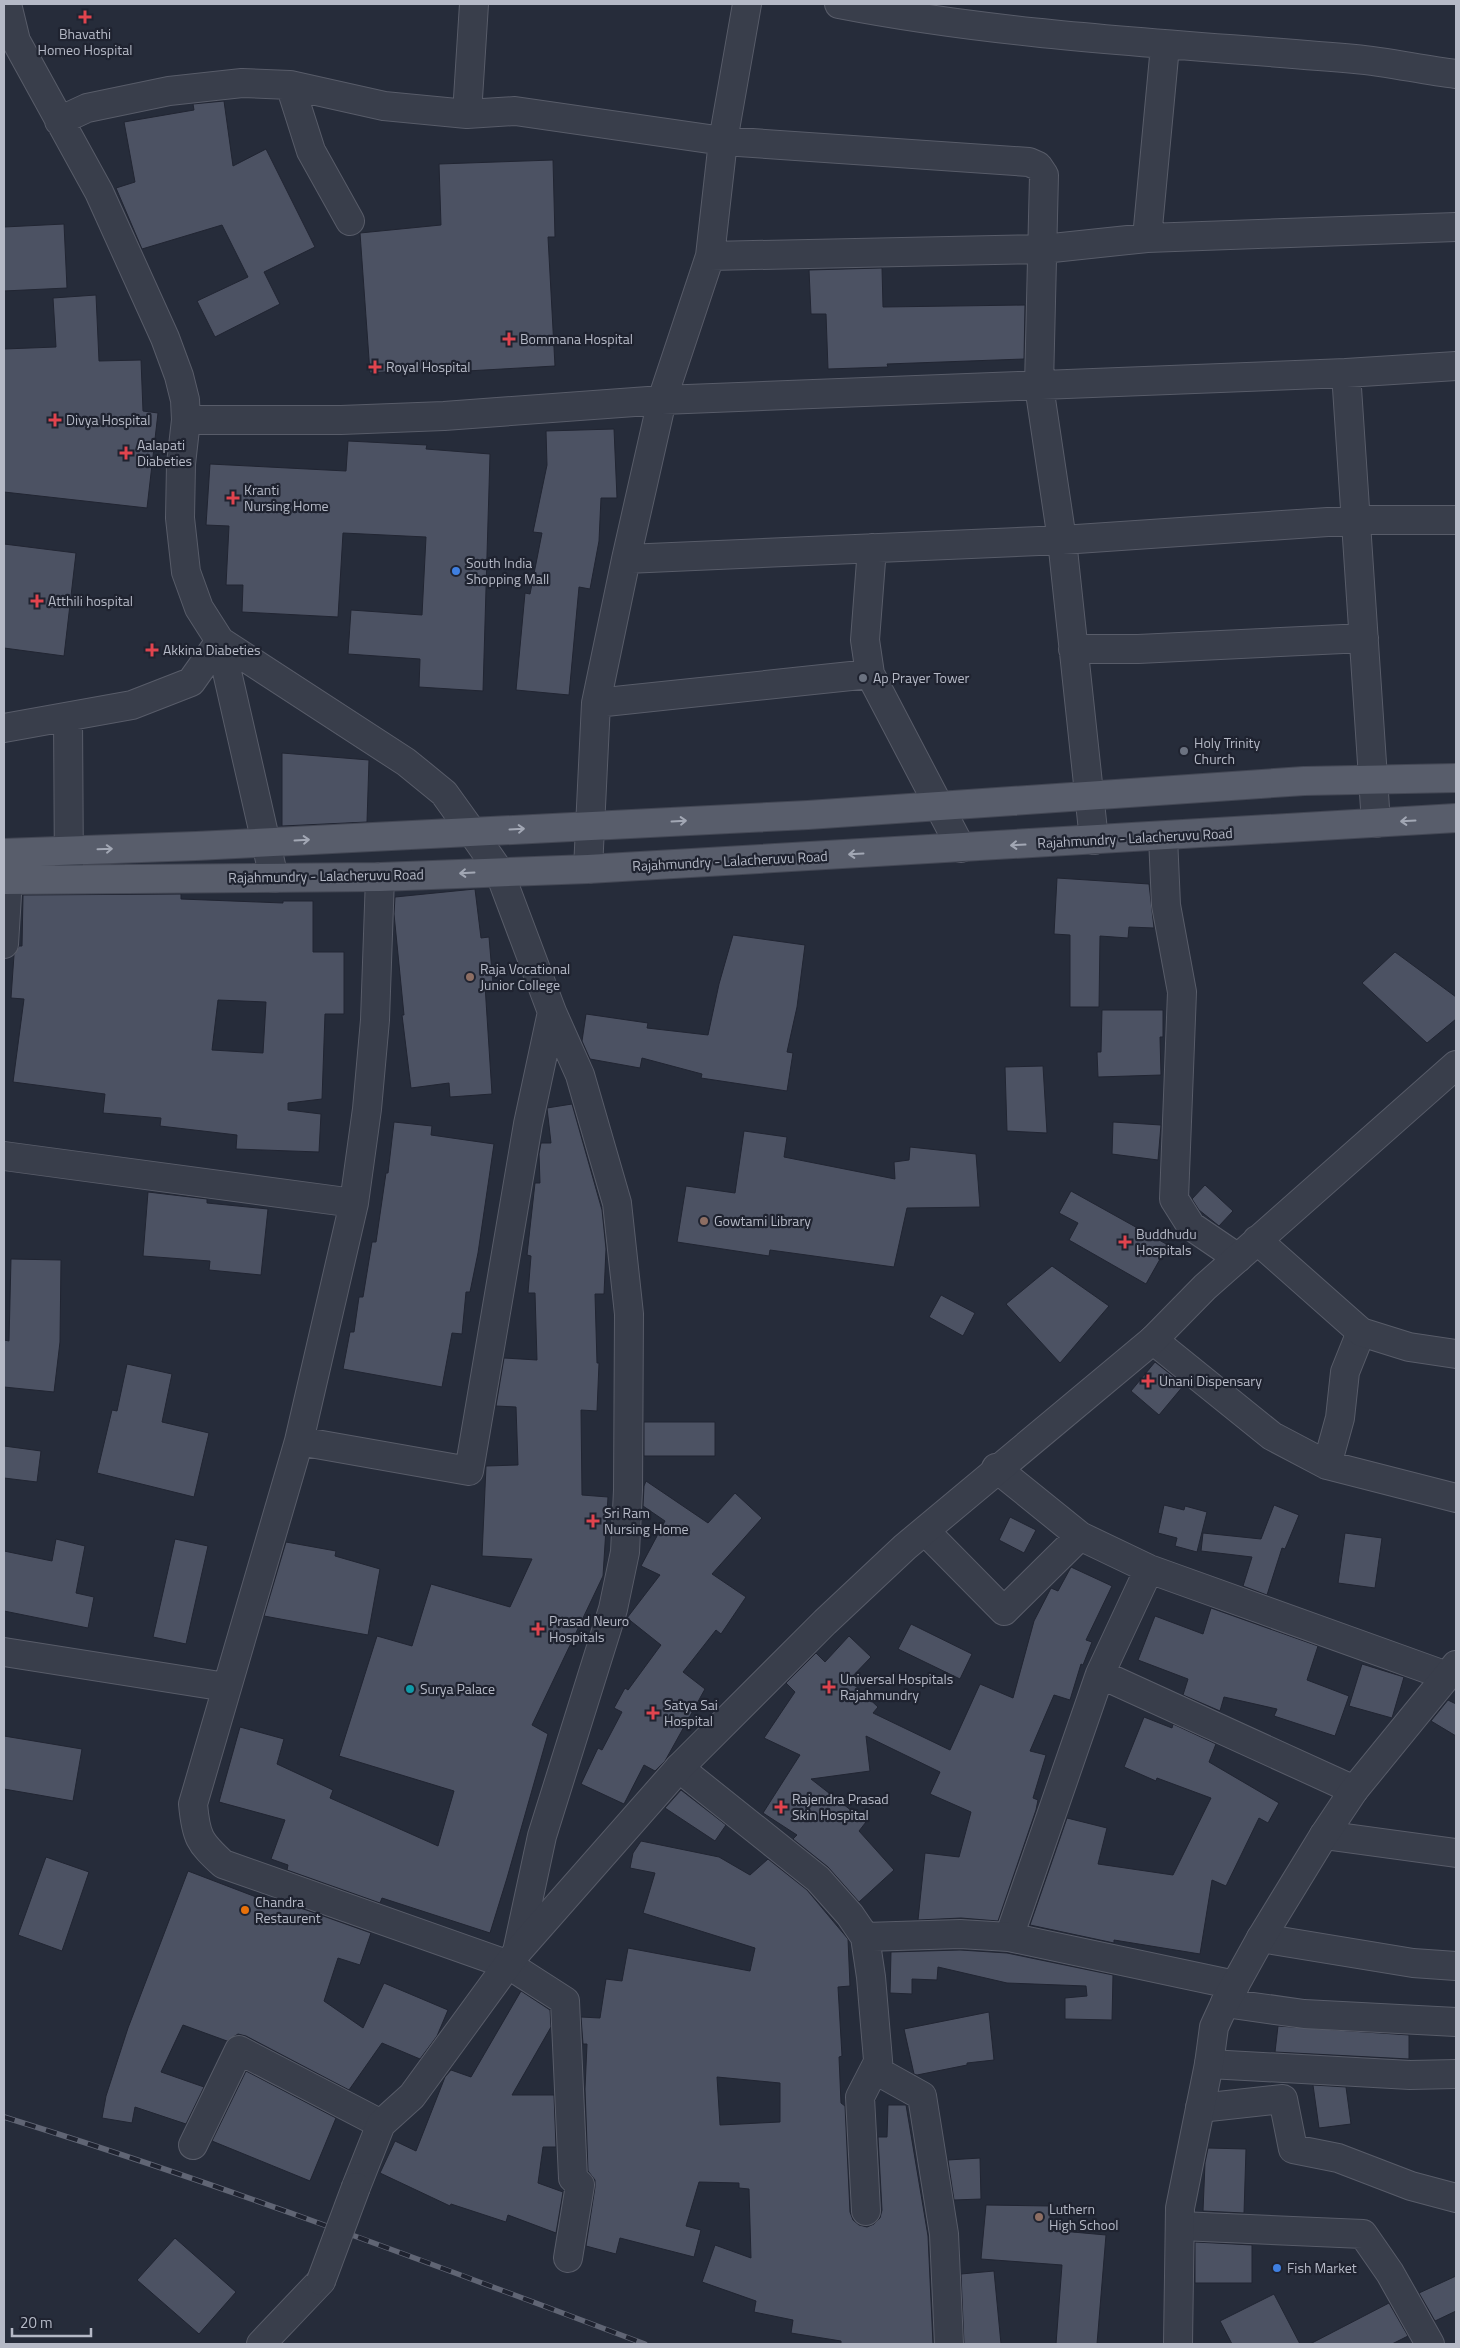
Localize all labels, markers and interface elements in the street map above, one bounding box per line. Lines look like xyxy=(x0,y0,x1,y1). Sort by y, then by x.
marker: Bhavathi Homeo Hospital xyxy=(78,10,92,24)
place label: Bhavathi Homeo Hospital xyxy=(38,23,132,60)
place label: Bommana Hospital xyxy=(520,328,633,349)
marker: Bommana Hospital xyxy=(502,332,516,346)
place label: Royal Hospital xyxy=(386,356,471,377)
marker: Royal Hospital xyxy=(368,360,382,374)
place label: Divya Hospital xyxy=(66,409,150,430)
marker: Divya Hospital xyxy=(48,413,62,427)
place label: Aalapati Diabeties xyxy=(137,434,192,471)
marker: Aalapati Diabeties xyxy=(119,446,133,460)
place label: Kranti Nursing Home xyxy=(244,479,329,516)
marker: Kranti Nursing Home xyxy=(226,491,240,505)
place label: South India Shopping Mall xyxy=(466,552,549,589)
marker: South India Shopping Mall xyxy=(450,565,462,577)
place label: Atthili hospital xyxy=(48,590,133,611)
marker: Atthili hospital xyxy=(30,594,44,608)
place label: Akkina Diabeties xyxy=(163,639,261,660)
marker: Akkina Diabeties xyxy=(145,643,159,657)
place label: Ap Prayer Tower xyxy=(873,667,970,688)
marker: Ap Prayer Tower xyxy=(857,672,869,684)
place label: Holy Trinity Church xyxy=(1194,732,1260,769)
marker: Holy Trinity Church xyxy=(1178,745,1190,757)
one-way arrow xyxy=(671,817,687,826)
one-way arrow xyxy=(1400,817,1416,826)
street label: Rajahmundry - Lalacheruvu Road xyxy=(1037,822,1233,853)
one-way arrow xyxy=(509,825,525,834)
one-way arrow xyxy=(294,836,310,845)
one-way arrow xyxy=(1011,840,1027,849)
one-way arrow xyxy=(96,844,113,854)
street label: Rajahmundry - Lalacheruvu Road xyxy=(632,845,828,876)
one-way arrow xyxy=(848,849,864,858)
street label: Rajahmundry - Lalacheruvu Road xyxy=(228,863,424,888)
one-way arrow xyxy=(459,868,475,877)
place label: Raja Vocational Junior College xyxy=(480,958,570,995)
marker: Raja Vocational Junior College xyxy=(464,971,476,983)
place label: Gowtami Library xyxy=(714,1210,811,1231)
marker: Gowtami Library xyxy=(698,1215,710,1227)
place label: Buddhudu Hospitals xyxy=(1136,1223,1197,1260)
marker: Buddhudu Hospitals xyxy=(1118,1235,1132,1249)
place label: Unani Dispensary xyxy=(1159,1370,1262,1391)
marker: Unani Dispensary xyxy=(1141,1374,1155,1388)
place label: Sri Ram Nursing Home xyxy=(604,1502,689,1539)
marker: Sri Ram Nursing Home xyxy=(586,1514,600,1528)
place label: Prasad Neuro Hospitals xyxy=(549,1610,629,1647)
marker: Prasad Neuro Hospitals xyxy=(531,1622,545,1636)
place label: Universal Hospitals Rajahmundry xyxy=(840,1668,953,1705)
place label: Surya Palace xyxy=(420,1678,495,1699)
marker: Universal Hospitals Rajahmundry xyxy=(822,1680,836,1694)
marker: Surya Palace xyxy=(404,1683,416,1695)
place label: Satya Sai Hospital xyxy=(664,1694,718,1731)
marker: Satya Sai Hospital xyxy=(646,1706,660,1720)
place label: Rajendra Prasad Skin Hospital xyxy=(792,1788,889,1825)
marker: Rajendra Prasad Skin Hospital xyxy=(774,1800,788,1814)
place label: Chandra Restaurent xyxy=(255,1891,321,1928)
marker: Chandra Restaurent xyxy=(239,1904,251,1916)
place label: Luthern High School xyxy=(1049,2198,1119,2235)
marker: Luthern High School xyxy=(1033,2211,1045,2223)
place label: Fish Market xyxy=(1287,2257,1357,2278)
marker: Fish Market xyxy=(1271,2262,1283,2274)
scale bar xyxy=(12,2306,91,2338)
text: 20 m xyxy=(20,2311,53,2334)

